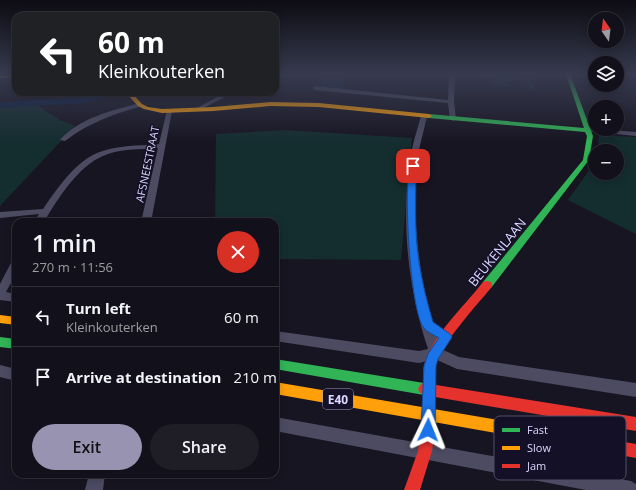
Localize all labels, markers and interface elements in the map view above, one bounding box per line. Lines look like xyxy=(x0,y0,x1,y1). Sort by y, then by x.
north arrow xyxy=(588,12,624,48)
map controls xyxy=(588,12,624,180)
text: 60 m xyxy=(98,23,165,61)
icon: left xyxy=(32,28,84,80)
button: layers xyxy=(588,56,624,92)
text: Kleinkouterken xyxy=(98,59,225,83)
button: + xyxy=(588,100,624,136)
street label: AFSNEESTRAAT xyxy=(132,124,162,204)
button: − xyxy=(588,144,624,180)
pin xyxy=(396,149,430,183)
icon: arrive xyxy=(402,155,424,177)
street label: BEUKENLAAN xyxy=(464,214,530,290)
text: 1 min xyxy=(32,226,97,259)
button: close xyxy=(217,231,259,273)
text: 270 m · 11:56 xyxy=(32,258,113,276)
text: Turn left xyxy=(66,298,131,318)
icon: left xyxy=(32,306,54,328)
text: 60 m xyxy=(224,307,259,327)
text: Kleinkouterken xyxy=(66,318,158,336)
icon: arrive xyxy=(32,366,54,388)
text: Arrive at destination xyxy=(66,367,221,387)
text: 210 m xyxy=(233,367,277,387)
road number: E40 xyxy=(323,389,353,409)
position arrow xyxy=(407,409,449,451)
legend xyxy=(494,416,626,480)
text: Fast xyxy=(527,422,548,437)
button: Exit xyxy=(32,424,142,470)
button: Share xyxy=(150,424,259,470)
text: Slow xyxy=(527,440,551,455)
text: Jam xyxy=(526,458,546,473)

